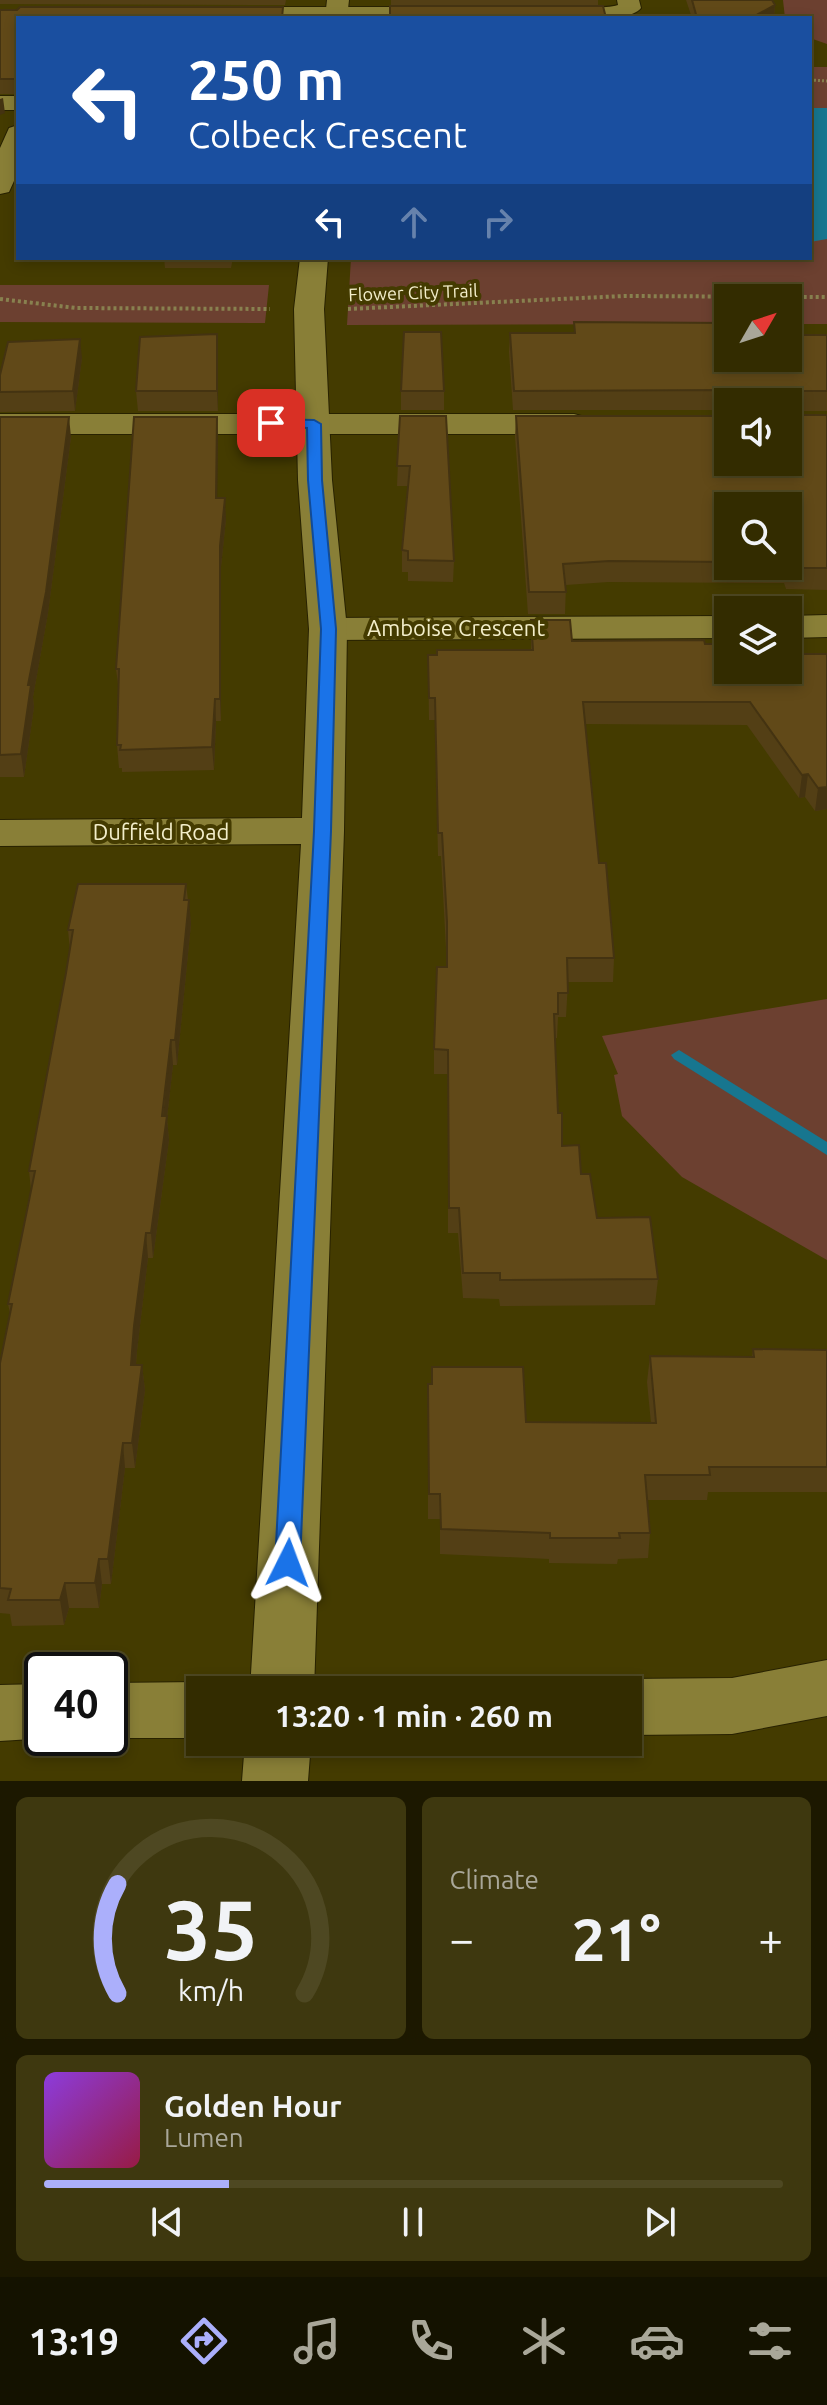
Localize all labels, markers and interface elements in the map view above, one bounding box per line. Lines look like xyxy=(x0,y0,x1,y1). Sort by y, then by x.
icon: left xyxy=(56,48,160,152)
text: 250 m xyxy=(188,48,344,111)
text: Colbeck Crescent xyxy=(188,114,467,155)
icon: left xyxy=(308,200,352,244)
icon: ahead xyxy=(392,200,436,244)
icon: right xyxy=(476,200,520,244)
street label: Flower City Trail xyxy=(348,280,478,304)
north arrow xyxy=(714,284,802,372)
map controls xyxy=(714,284,802,684)
button: sound xyxy=(714,388,802,476)
pin xyxy=(237,389,305,457)
icon: arrive xyxy=(249,401,293,445)
button: search xyxy=(714,492,802,580)
button: layers xyxy=(714,596,802,684)
street label: Amboise Crescent xyxy=(367,615,545,640)
street label: Duffield Road xyxy=(93,819,229,844)
position arrow xyxy=(246,1521,330,1605)
speed limit sign: 40 xyxy=(24,1652,128,1756)
text: 13:20 · 1 min · 260 m xyxy=(275,1699,553,1733)
text: Climate xyxy=(450,1865,539,1894)
text: 35 xyxy=(164,1882,258,1976)
text: 21° xyxy=(572,1905,661,1972)
text: − xyxy=(450,1914,474,1963)
text: + xyxy=(758,1914,783,1963)
text: km/h xyxy=(178,1974,244,2006)
text: Golden Hour xyxy=(164,2089,342,2123)
text: Lumen xyxy=(164,2123,244,2152)
icon: previous xyxy=(145,2200,189,2244)
icon: pause xyxy=(391,2200,435,2244)
icon: next xyxy=(638,2200,682,2244)
icon: directions xyxy=(176,2313,232,2369)
icon: music xyxy=(289,2313,345,2369)
icon: phone xyxy=(403,2313,459,2369)
icon: climate xyxy=(516,2313,572,2369)
icon: car xyxy=(629,2313,685,2369)
icon: filters xyxy=(742,2313,798,2369)
text: 13:19 xyxy=(29,2321,119,2362)

